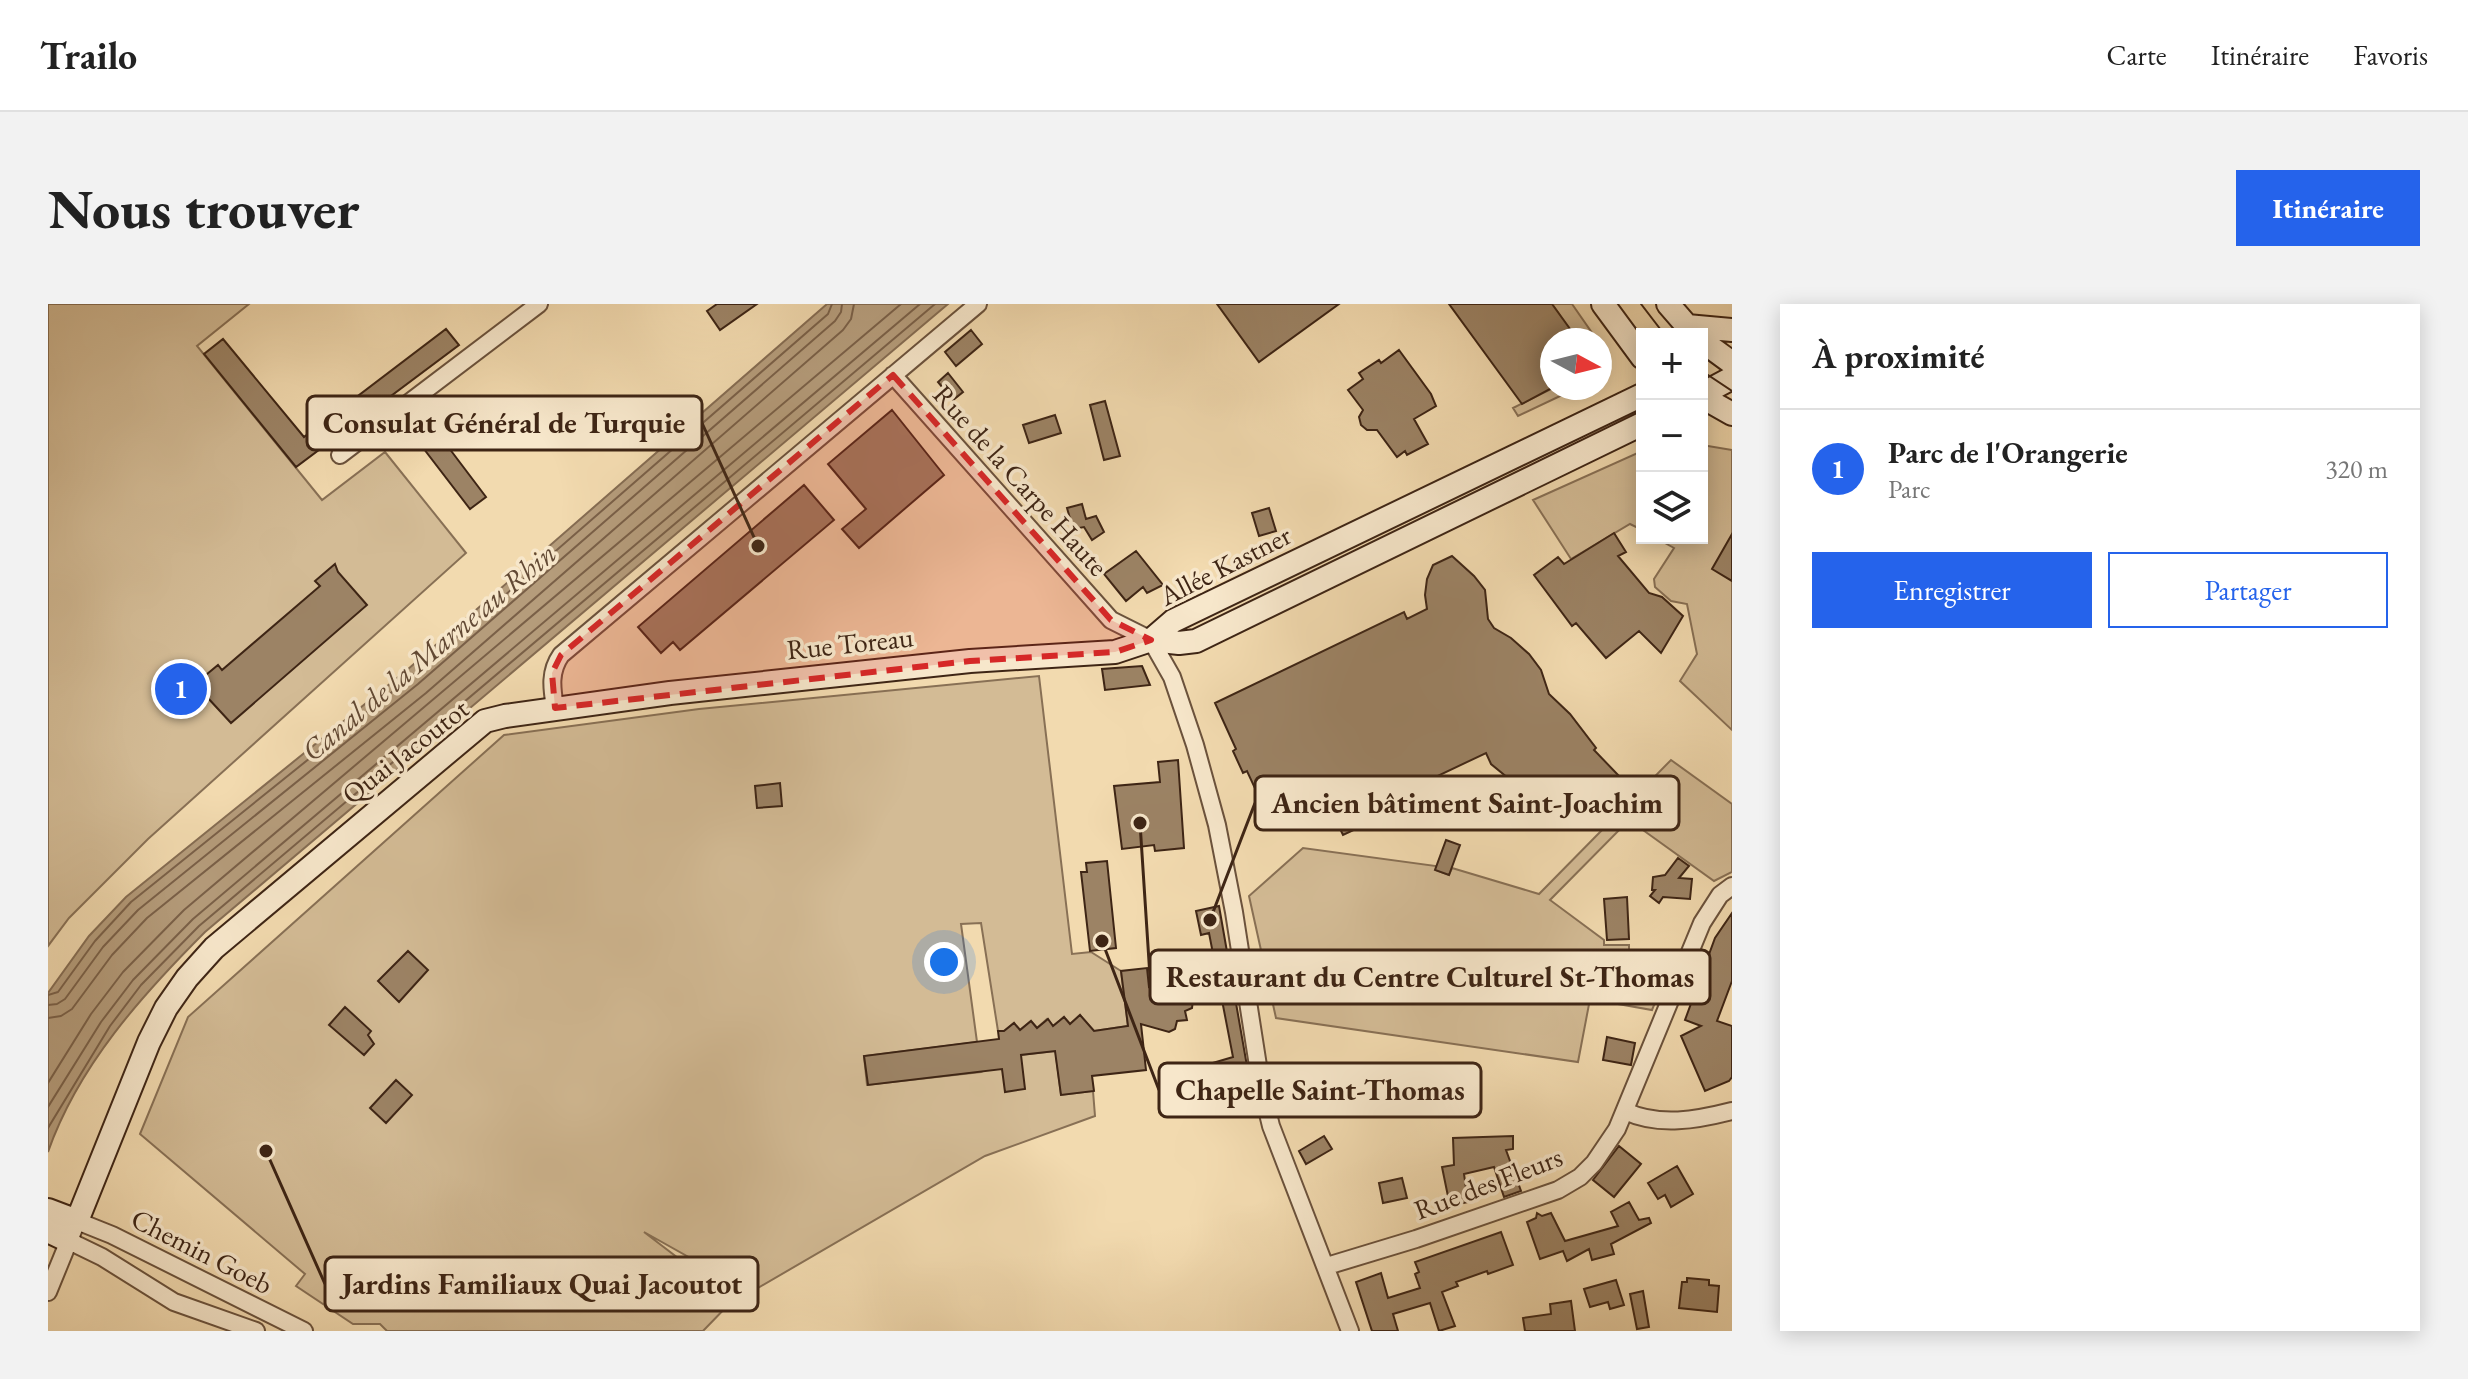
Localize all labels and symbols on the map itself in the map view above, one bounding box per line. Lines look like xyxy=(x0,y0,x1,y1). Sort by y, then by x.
north arrow xyxy=(1540,328,1612,400)
street label: Rue de la Carpe Haute xyxy=(926,377,1116,583)
callout: Consulat Général de Turquie xyxy=(307,396,702,450)
text: Consulat Général de Turquie xyxy=(323,403,685,442)
street label: Allée Kastner xyxy=(1152,516,1298,614)
water label: Canal de la Marne au Rhin xyxy=(293,534,564,770)
street label: Rue Toreau xyxy=(785,618,915,668)
pin: 1 xyxy=(155,659,207,719)
street label: Quai Jacoutot xyxy=(334,690,476,812)
callout: Ancien bâtiment Saint-Joachim xyxy=(1255,776,1679,830)
text: Ancien bâtiment Saint-Joachim xyxy=(1270,783,1663,822)
your location xyxy=(924,942,964,982)
callout: Restaurant du Centre Culturel St-Thomas xyxy=(1150,950,1710,1004)
text: Restaurant du Centre Culturel St-Thomas xyxy=(1166,957,1694,996)
callout: Chapelle Saint-Thomas xyxy=(1159,1063,1481,1117)
text: Chapelle Saint-Thomas xyxy=(1175,1070,1465,1109)
street label: Rue des Fleurs xyxy=(1409,1138,1567,1228)
street label: Chemin Goeb xyxy=(125,1200,279,1302)
callout: Jardins Familiaux Quai Jacoutot xyxy=(325,1257,758,1311)
text: Jardins Familiaux Quai Jacoutot xyxy=(339,1264,743,1303)

